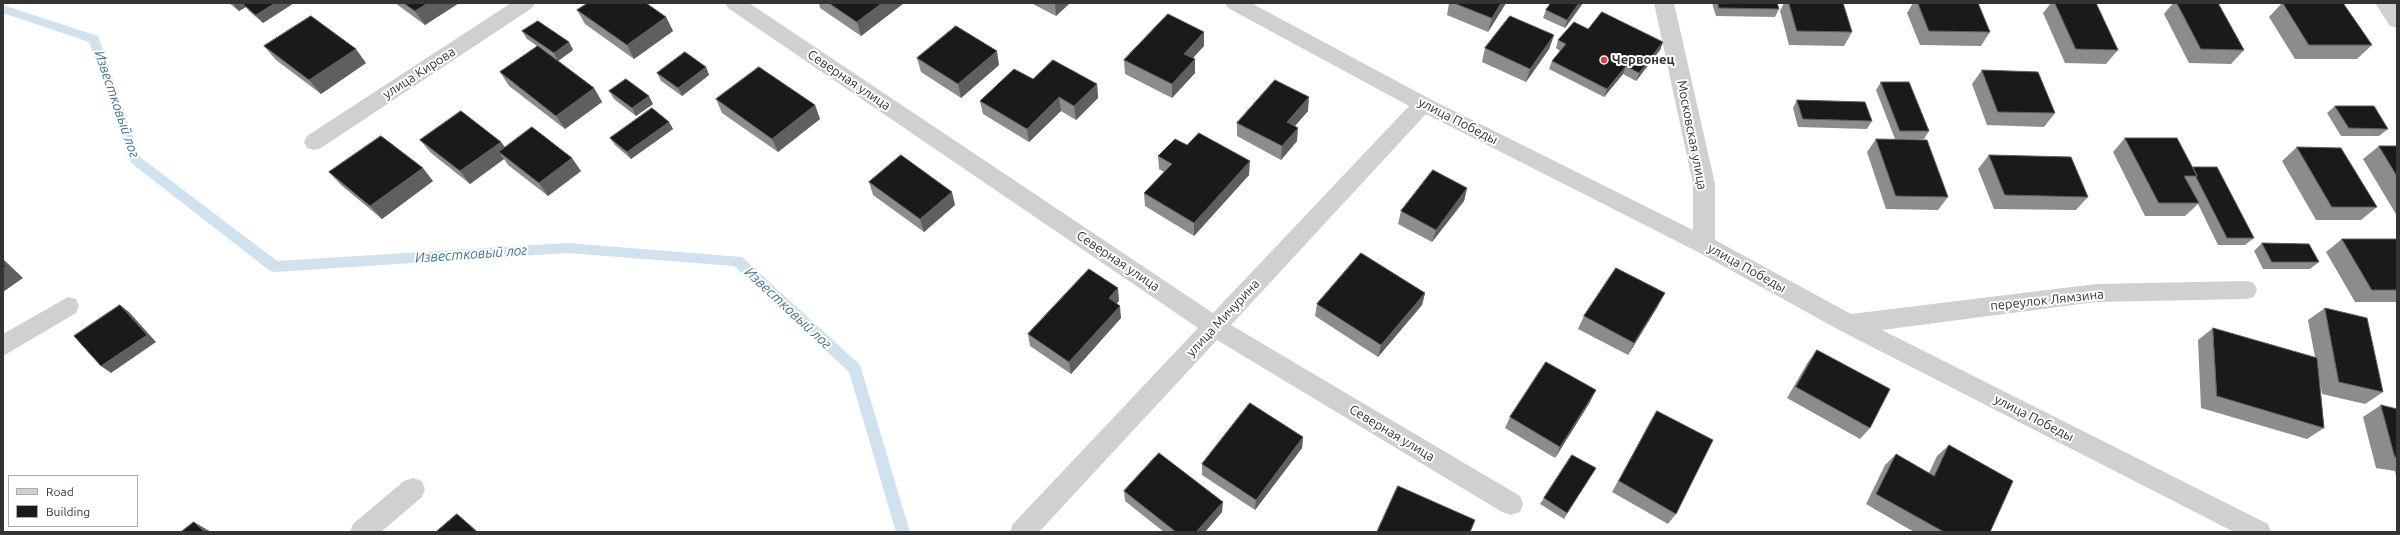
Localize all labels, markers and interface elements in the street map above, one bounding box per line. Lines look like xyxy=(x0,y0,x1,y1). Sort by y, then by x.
street label: улица Кирова xyxy=(380,44,458,102)
street label: Северная улица xyxy=(804,46,894,114)
water label: Известковый лог xyxy=(91,48,143,160)
place label: Червонец xyxy=(1612,52,1675,68)
marker: Червонец xyxy=(1599,55,1609,65)
street label: Московская улица xyxy=(1674,79,1710,191)
street label: улица Победы xyxy=(1416,94,1500,148)
street label: Северная улица xyxy=(1073,227,1163,295)
street label: улица Победы xyxy=(1705,240,1789,296)
water label: Известковый лог xyxy=(414,242,528,266)
water label: Известковый лог xyxy=(741,264,835,352)
street label: улица Мичурина xyxy=(1183,276,1263,360)
street label: переулок Лямзина xyxy=(1990,286,2104,314)
street label: улица Победы xyxy=(1992,391,2076,445)
street label: Северная улица xyxy=(1346,401,1438,465)
legend xyxy=(8,475,138,527)
text: Road xyxy=(46,485,74,498)
text: Building xyxy=(46,505,90,518)

